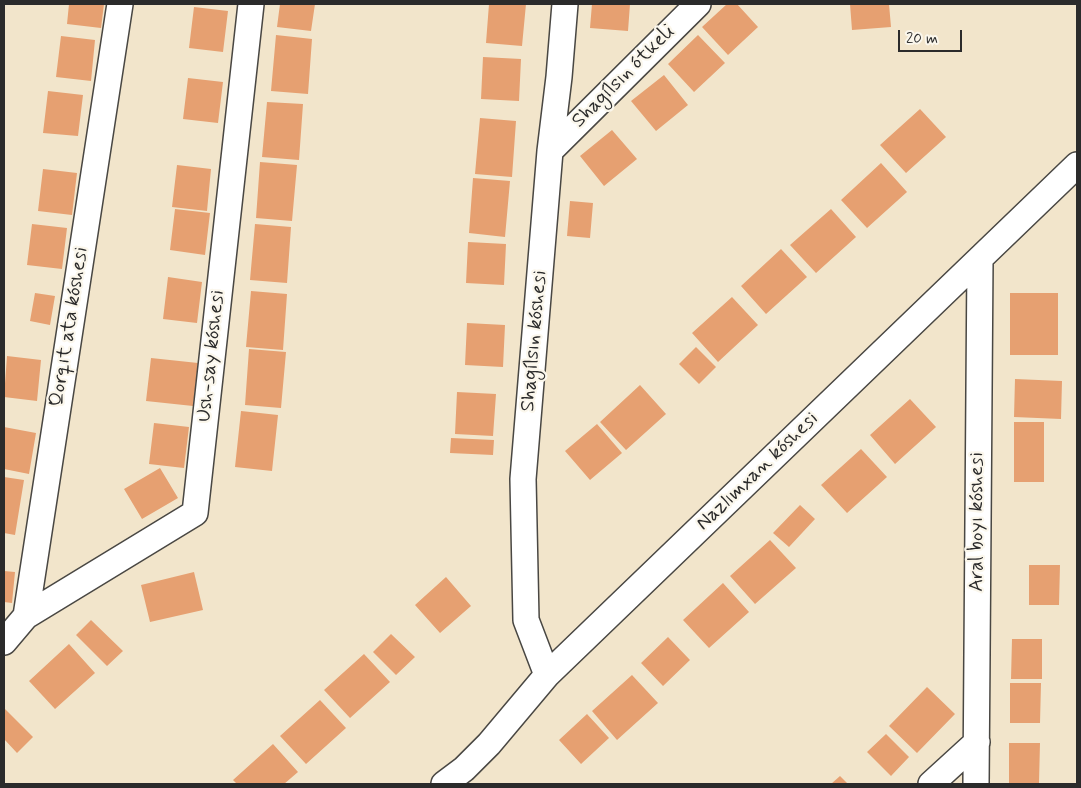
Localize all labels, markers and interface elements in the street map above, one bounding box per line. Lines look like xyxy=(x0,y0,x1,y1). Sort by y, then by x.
scale bar xyxy=(901,20,965,52)
street label: Shaǵılsın ótkeli xyxy=(568,21,680,133)
text: 20 m xyxy=(906,29,938,49)
street label: Qorqıt ata kóshesi xyxy=(46,245,94,409)
street label: Shaǵılsın kóshesi xyxy=(517,269,553,413)
street label: Ush-say kóshesi xyxy=(193,289,231,423)
street label: Nazlımxan kóshesi xyxy=(692,408,824,536)
street label: Aral boyı kóshesi xyxy=(966,452,990,592)

